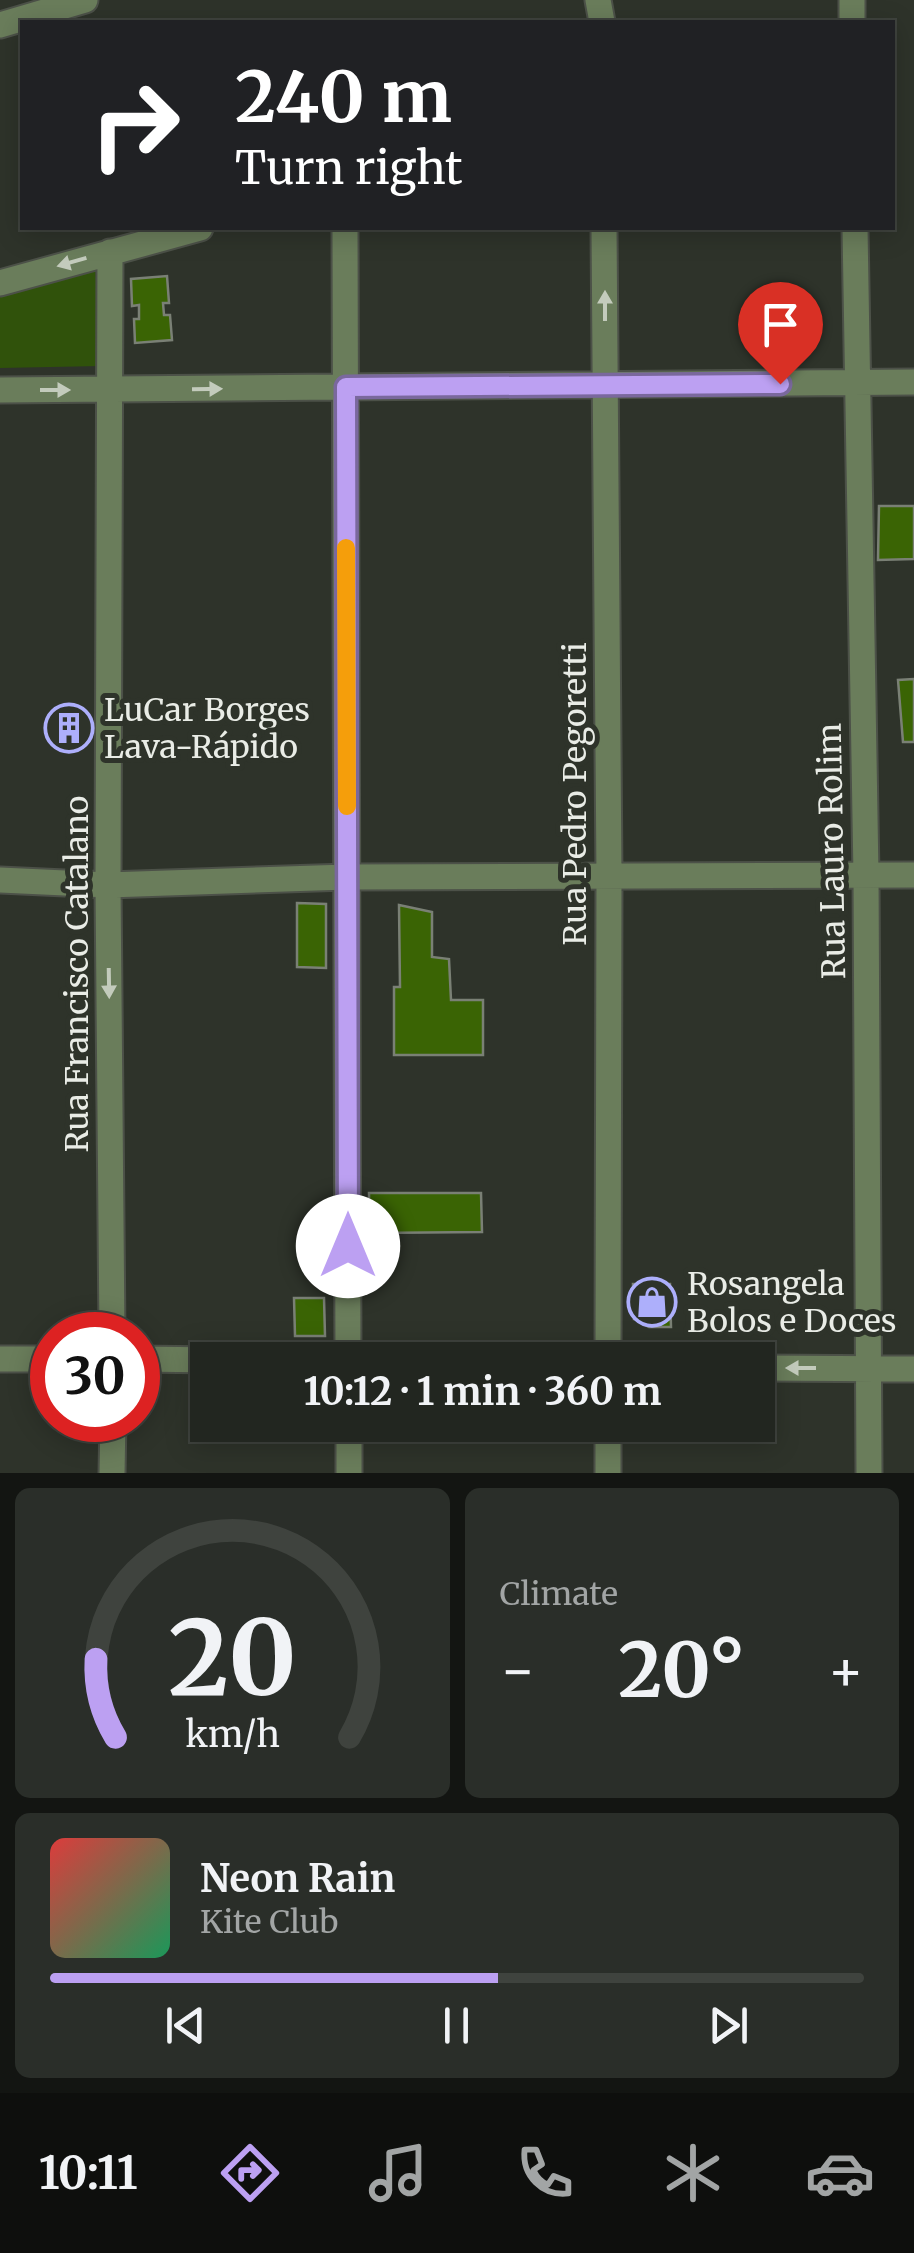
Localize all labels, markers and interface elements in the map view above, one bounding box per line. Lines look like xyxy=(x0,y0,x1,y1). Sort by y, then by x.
text: 240 m xyxy=(235,53,452,141)
icon: right xyxy=(70,60,200,190)
text: Turn right xyxy=(235,140,463,196)
one-way arrow xyxy=(56,255,87,270)
pin xyxy=(738,282,823,385)
one-way arrow xyxy=(597,290,613,322)
icon: arrive xyxy=(753,297,808,352)
one-way arrow xyxy=(191,380,223,396)
one-way arrow xyxy=(39,382,71,398)
street label: Rua Pedro Pegoretti xyxy=(555,642,595,946)
place label: LuCar Borges Lava-Rápido xyxy=(104,690,310,767)
building icon: LuCar Borges Lava-Rápido xyxy=(43,702,95,754)
street label: Rua Lauro Rolim xyxy=(810,722,854,979)
street label: Rua Francisco Catalano xyxy=(57,796,97,1152)
one-way arrow xyxy=(101,967,117,999)
position arrow xyxy=(296,1194,400,1298)
place label: Rosangela Bolos e Doces xyxy=(687,1264,897,1341)
shop icon: Rosangela Bolos e Doces xyxy=(626,1276,678,1328)
speed limit sign: 30 xyxy=(30,1312,160,1442)
one-way arrow xyxy=(784,1360,816,1376)
text: 10:12 · 1 min · 360 m xyxy=(304,1368,662,1415)
text: Climate xyxy=(500,1574,618,1614)
text: 20 xyxy=(168,1593,297,1723)
text: 20° xyxy=(618,1623,745,1717)
text: − xyxy=(500,1636,536,1705)
text: + xyxy=(827,1636,864,1705)
text: km/h xyxy=(185,1712,280,1757)
text: Neon Rain xyxy=(200,1855,395,1902)
text: Kite Club xyxy=(200,1902,338,1942)
icon: previous xyxy=(158,1998,213,2053)
icon: pause xyxy=(429,1998,484,2053)
icon: next xyxy=(701,1998,756,2053)
icon: directions xyxy=(215,2138,285,2208)
icon: music xyxy=(363,2138,433,2208)
icon: phone xyxy=(510,2138,580,2208)
icon: climate xyxy=(658,2138,728,2208)
icon: car xyxy=(805,2138,875,2208)
text: 10:11 xyxy=(39,2145,138,2201)

